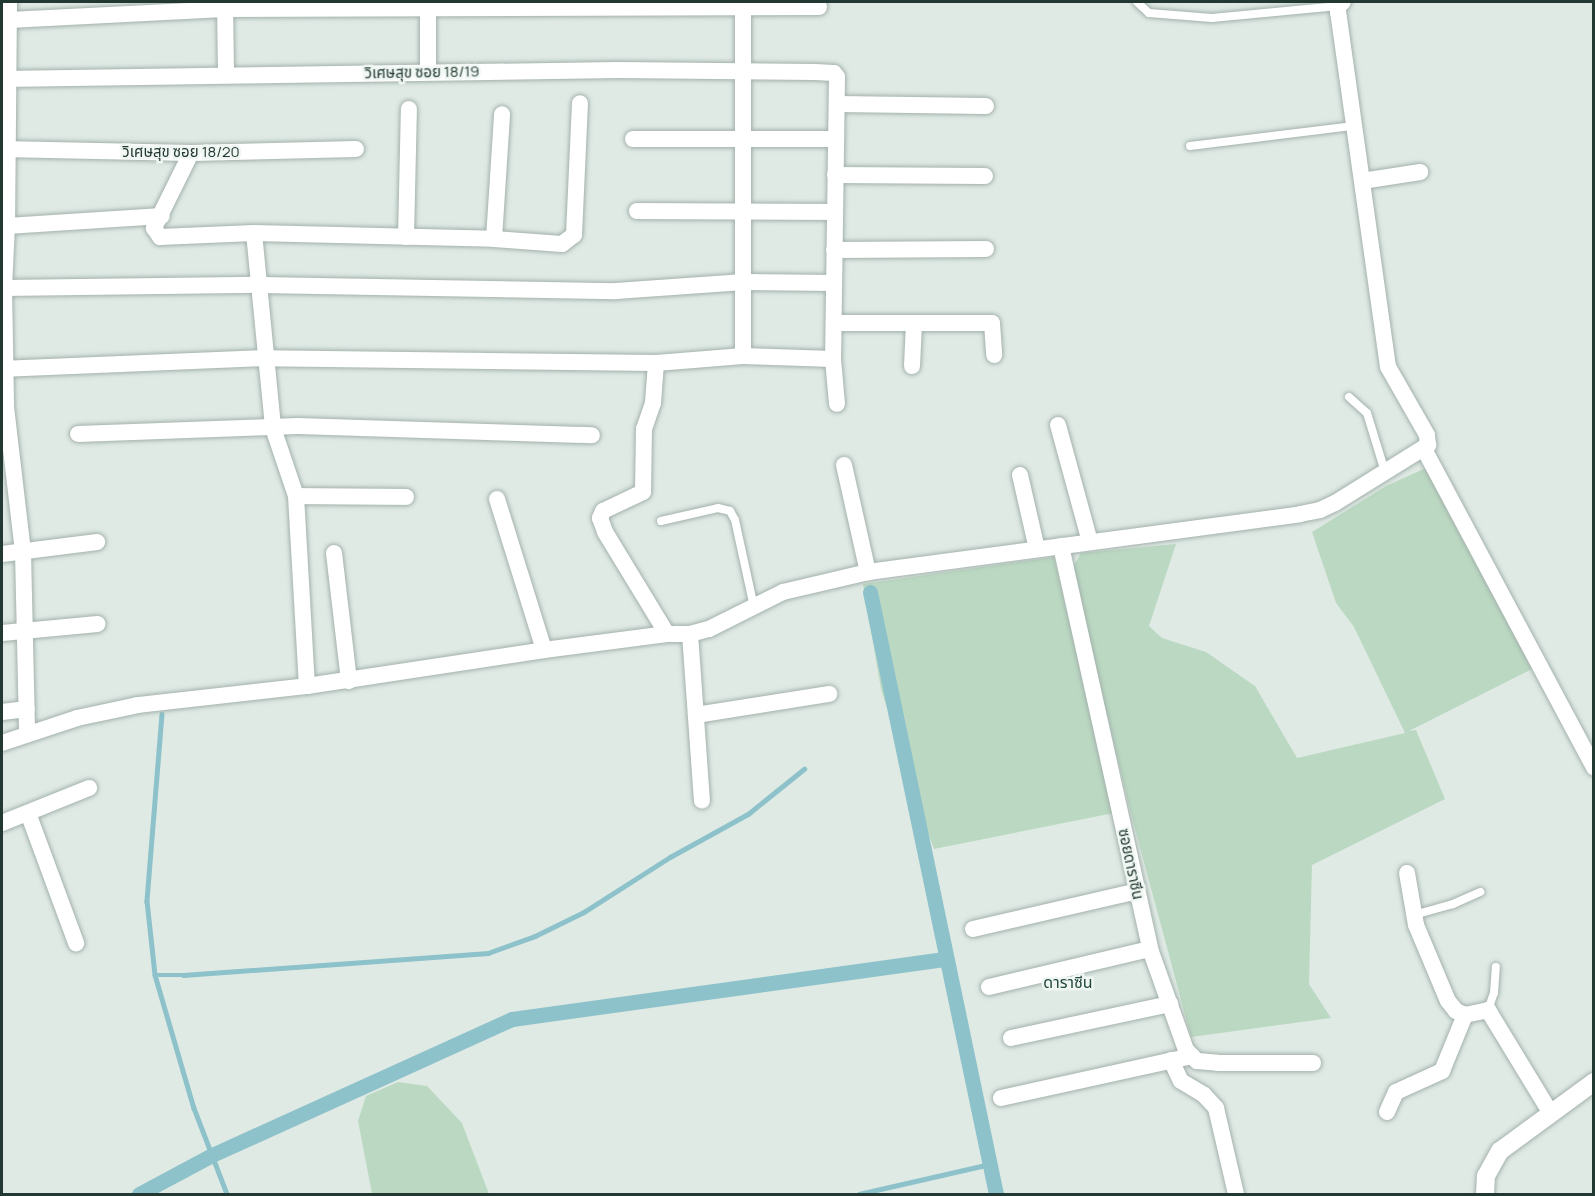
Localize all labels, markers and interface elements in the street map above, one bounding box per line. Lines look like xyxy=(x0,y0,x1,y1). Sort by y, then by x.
street label: วิเศษสุข ซอย 18/19 xyxy=(364,62,480,82)
street label: วิเศษสุข ซอย 18/20 xyxy=(122,143,240,161)
street label: ซอยดาราซีน xyxy=(1115,827,1147,901)
district label: ดาราซีน xyxy=(1043,972,1093,992)

